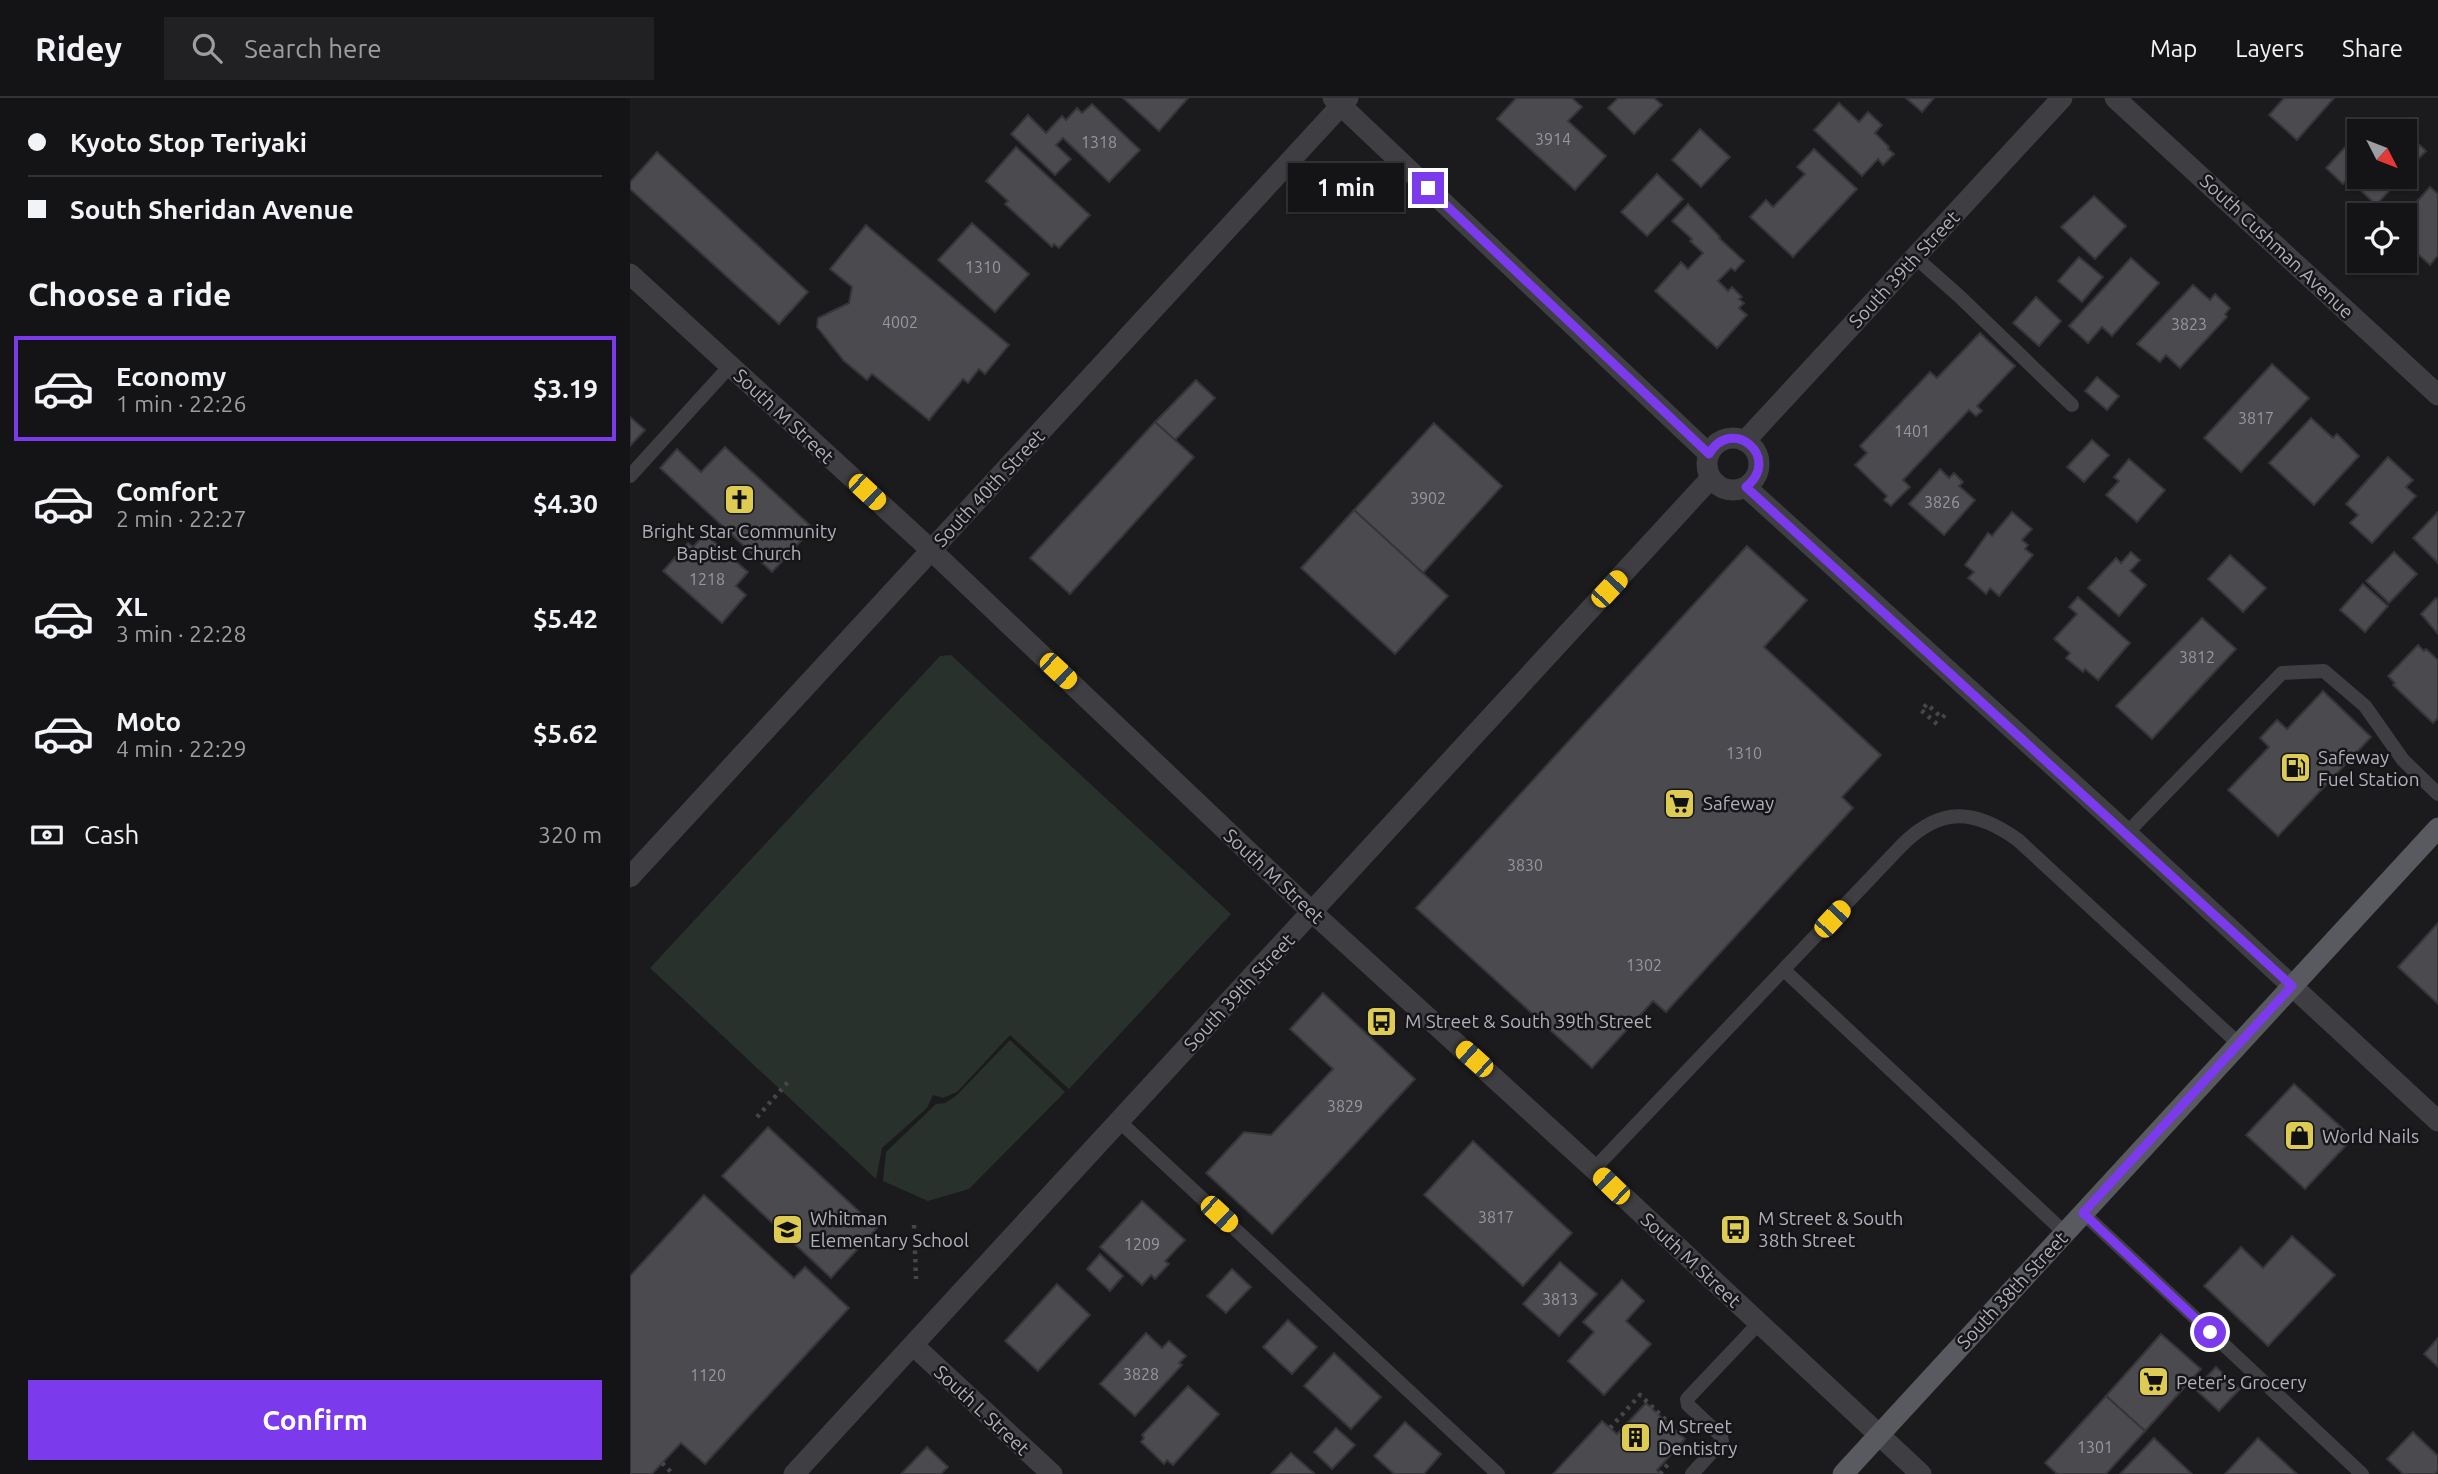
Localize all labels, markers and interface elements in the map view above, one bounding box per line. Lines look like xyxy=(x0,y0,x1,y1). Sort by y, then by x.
search box xyxy=(164,17,654,80)
icon: search xyxy=(188,29,226,67)
text: Ridey xyxy=(35,30,122,67)
text: Search here xyxy=(244,34,382,63)
text: Map xyxy=(2150,35,2197,62)
text: Layers xyxy=(2235,35,2304,62)
text: Share xyxy=(2342,35,2403,62)
north arrow xyxy=(2347,119,2417,189)
map controls xyxy=(2347,119,2417,273)
text: Kyoto Stop Teriyaki xyxy=(70,128,307,157)
house number: 3914 xyxy=(1535,130,1571,148)
house number: 1318 xyxy=(1081,133,1117,151)
callout: 1 min xyxy=(1288,164,1404,212)
street label: South Cushman Avenue xyxy=(2196,169,2358,323)
route end xyxy=(1412,172,1444,204)
text: 1 min xyxy=(1317,175,1375,200)
text: South Sheridan Avenue xyxy=(70,195,354,224)
button: locate xyxy=(2347,203,2417,273)
street label: South 39th Street xyxy=(1844,206,1964,332)
house number: 1310 xyxy=(965,258,1001,276)
text: Choose a ride xyxy=(28,276,231,312)
house number: 4002 xyxy=(882,313,918,331)
house number: 3823 xyxy=(2171,315,2207,333)
icon: car xyxy=(32,357,95,420)
text: Economy xyxy=(116,362,226,391)
street label: South M Street xyxy=(730,364,839,468)
text: $3.19 xyxy=(533,374,598,403)
text: 1 min · 22:26 xyxy=(116,391,247,416)
house number: 3817 xyxy=(2238,409,2274,427)
house number: 1401 xyxy=(1894,422,1930,440)
street label: South 40th Street xyxy=(929,425,1049,551)
car xyxy=(845,470,890,514)
icon: car xyxy=(32,472,95,535)
text: Comfort xyxy=(116,477,219,506)
church icon: Bright Star Community Baptist Church xyxy=(722,483,756,517)
text: $4.30 xyxy=(533,489,598,518)
house number: 3902 xyxy=(1410,489,1446,507)
house number: 3826 xyxy=(1924,493,1960,511)
text: 2 min · 22:27 xyxy=(116,506,247,531)
place label: Bright Star Community Baptist Church xyxy=(642,520,836,564)
car xyxy=(1587,566,1632,612)
house number: 1218 xyxy=(689,570,725,588)
icon: car xyxy=(32,587,95,650)
text: XL xyxy=(116,592,147,621)
text: $5.42 xyxy=(533,604,598,633)
text: 3 min · 22:28 xyxy=(116,621,247,646)
house number: 3812 xyxy=(2179,648,2215,666)
car xyxy=(1036,649,1081,693)
icon: car xyxy=(32,702,95,765)
text: Moto xyxy=(116,707,181,736)
text: $5.62 xyxy=(533,719,598,748)
text: 4 min · 22:29 xyxy=(116,736,247,761)
house number: 1310 xyxy=(1726,744,1762,762)
place label: Safeway Fuel Station xyxy=(2318,746,2420,790)
fuel station icon: Safeway Fuel Station xyxy=(2278,751,2312,785)
supermarket icon: Safeway xyxy=(1663,786,1697,820)
place label: Safeway xyxy=(1703,792,1774,814)
icon: cash xyxy=(28,816,66,854)
text: Cash xyxy=(84,820,139,849)
text: 320 m xyxy=(538,822,602,847)
street label: South M Street xyxy=(1220,824,1329,928)
house number: 3830 xyxy=(1507,856,1543,874)
car xyxy=(1810,896,1855,942)
street label: South 39th Street xyxy=(1179,929,1299,1055)
house number: 1302 xyxy=(1626,956,1662,974)
bus stop icon: M Street & South 39th Street xyxy=(1365,1004,1399,1038)
place label: M Street & South 39th Street xyxy=(1405,1010,1652,1032)
car xyxy=(1452,1037,1497,1081)
house number: 3829 xyxy=(1327,1097,1363,1115)
shop icon: World Nails xyxy=(2282,1119,2316,1153)
place label: World Nails xyxy=(2322,1125,2419,1147)
car xyxy=(1589,1164,1634,1208)
car xyxy=(1197,1192,1242,1236)
place label: Whitman Elementary School xyxy=(810,1207,969,1251)
place label: M Street & South 38th Street xyxy=(1758,1207,1903,1251)
house number: 3817 xyxy=(1478,1208,1514,1226)
street label: South M Street xyxy=(1637,1208,1746,1312)
school or university icon: Whitman Elementary School xyxy=(770,1212,804,1246)
bus stop icon: M Street & South 38th Street xyxy=(1718,1212,1752,1246)
street label: South 38th Street xyxy=(1952,1227,2072,1353)
house number: 1209 xyxy=(1124,1235,1160,1253)
house number: 3813 xyxy=(1542,1290,1578,1308)
route start xyxy=(2194,1316,2226,1348)
street label: South L Street xyxy=(930,1360,1034,1460)
house number: 3828 xyxy=(1123,1365,1159,1383)
supermarket icon: Peter's Grocery xyxy=(2136,1365,2170,1399)
house number: 1120 xyxy=(690,1366,726,1384)
place label: Peter's Grocery xyxy=(2176,1371,2307,1393)
button: Confirm xyxy=(28,1380,602,1460)
place label: M Street Dentistry xyxy=(1658,1415,1737,1459)
building icon: M Street Dentistry xyxy=(1618,1420,1652,1454)
house number: 1301 xyxy=(2077,1438,2113,1456)

